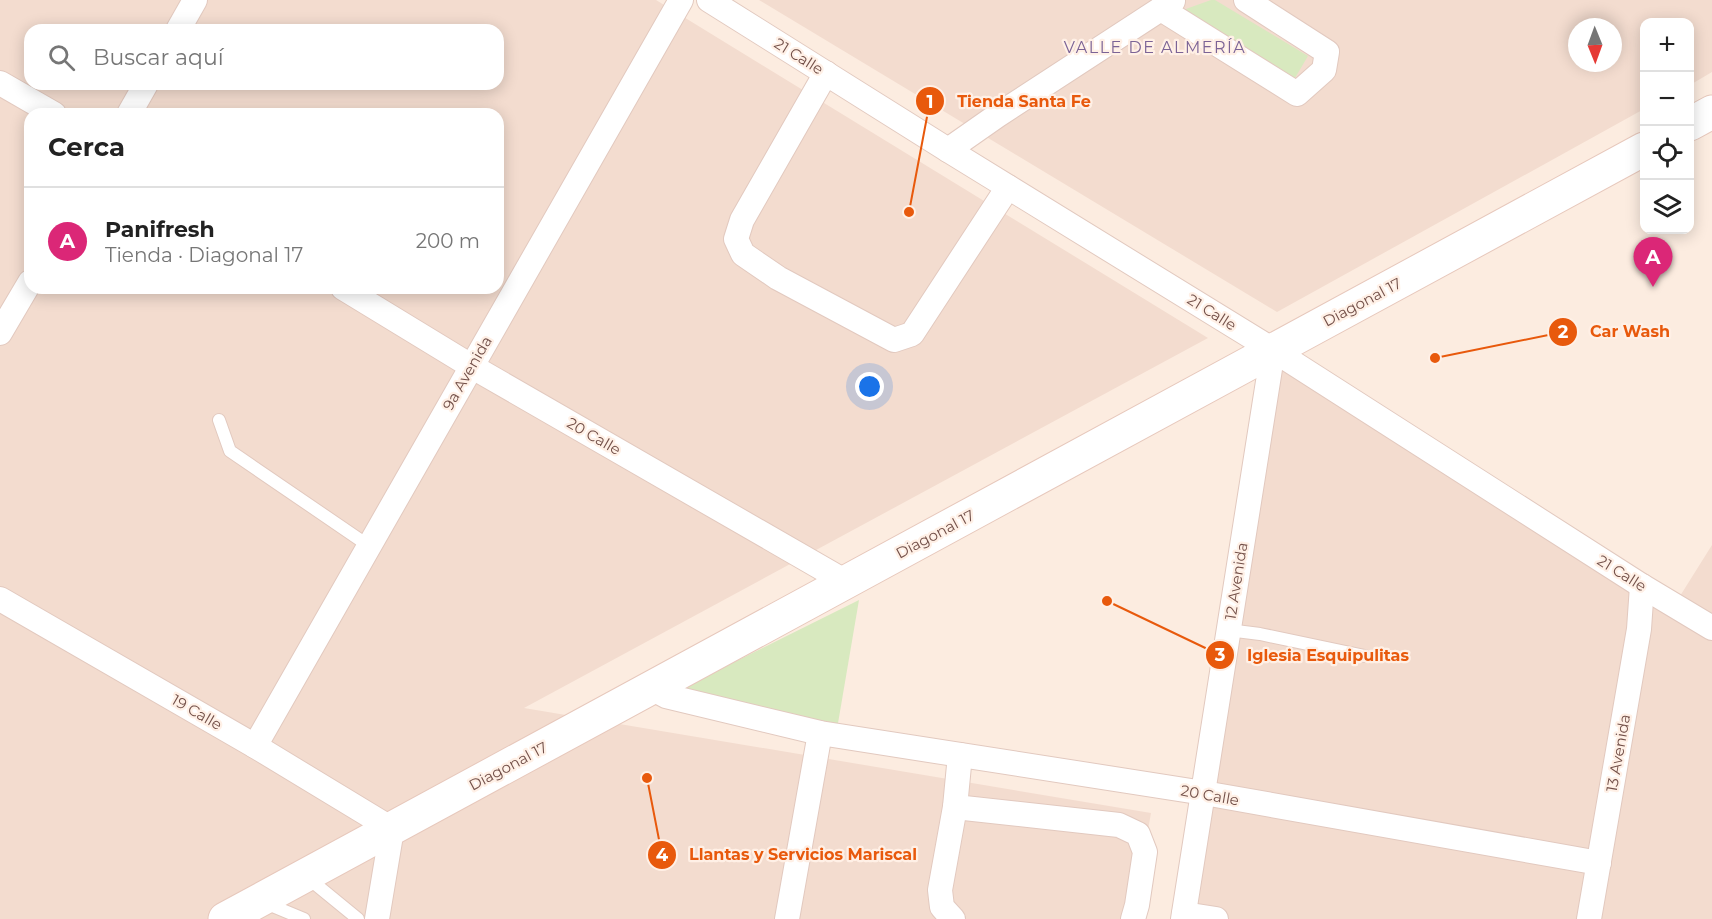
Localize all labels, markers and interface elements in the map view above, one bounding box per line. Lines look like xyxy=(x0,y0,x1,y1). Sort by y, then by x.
north arrow xyxy=(1568,18,1622,72)
map controls xyxy=(1640,18,1694,234)
button: + xyxy=(1640,18,1694,72)
search box xyxy=(24,24,504,90)
street label: 21 Calle xyxy=(771,34,827,78)
district label: VALLE DE ALMERÍA xyxy=(1064,38,1246,57)
icon: search xyxy=(45,41,78,74)
text: Buscar aquí xyxy=(93,44,224,71)
button: − xyxy=(1640,72,1694,126)
callout: Tienda Santa Fe xyxy=(915,84,1103,118)
text: 1 xyxy=(926,91,934,113)
text: Tienda Santa Fe xyxy=(957,92,1091,111)
button: locate xyxy=(1640,126,1694,180)
text: Cerca xyxy=(48,131,125,163)
button: layers xyxy=(1640,180,1694,234)
text: Panifresh xyxy=(105,216,215,243)
text: A xyxy=(60,229,75,253)
text: 200 m xyxy=(416,229,480,253)
pin: A xyxy=(1634,238,1672,287)
text: Tienda · Diagonal 17 xyxy=(105,243,303,267)
street label: Diagonal 17 xyxy=(1319,273,1405,331)
street label: 21 Calle xyxy=(1184,290,1240,334)
callout: Car Wash xyxy=(1548,315,1682,349)
text: 2 xyxy=(1558,321,1569,343)
text: Car Wash xyxy=(1590,322,1670,341)
street label: 9a Avenida xyxy=(438,333,496,413)
your location xyxy=(855,372,884,401)
street label: 20 Calle xyxy=(564,413,624,459)
street label: Diagonal 17 xyxy=(892,505,978,563)
street label: 12 Avenida xyxy=(1220,541,1252,621)
street label: 21 Calle xyxy=(1594,551,1650,595)
callout: Iglesia Esquipulitas xyxy=(1205,638,1421,672)
text: 3 xyxy=(1214,644,1226,666)
text: Iglesia Esquipulitas xyxy=(1247,646,1409,665)
street label: 19 Calle xyxy=(168,690,226,734)
street label: 13 Avenida xyxy=(1602,713,1634,793)
street label: Diagonal 17 xyxy=(465,737,551,795)
street label: 20 Calle xyxy=(1179,781,1241,809)
callout: Llantas y Servicios Mariscal xyxy=(647,838,929,872)
text: 4 xyxy=(656,844,669,866)
text: Llantas y Servicios Mariscal xyxy=(689,845,917,864)

